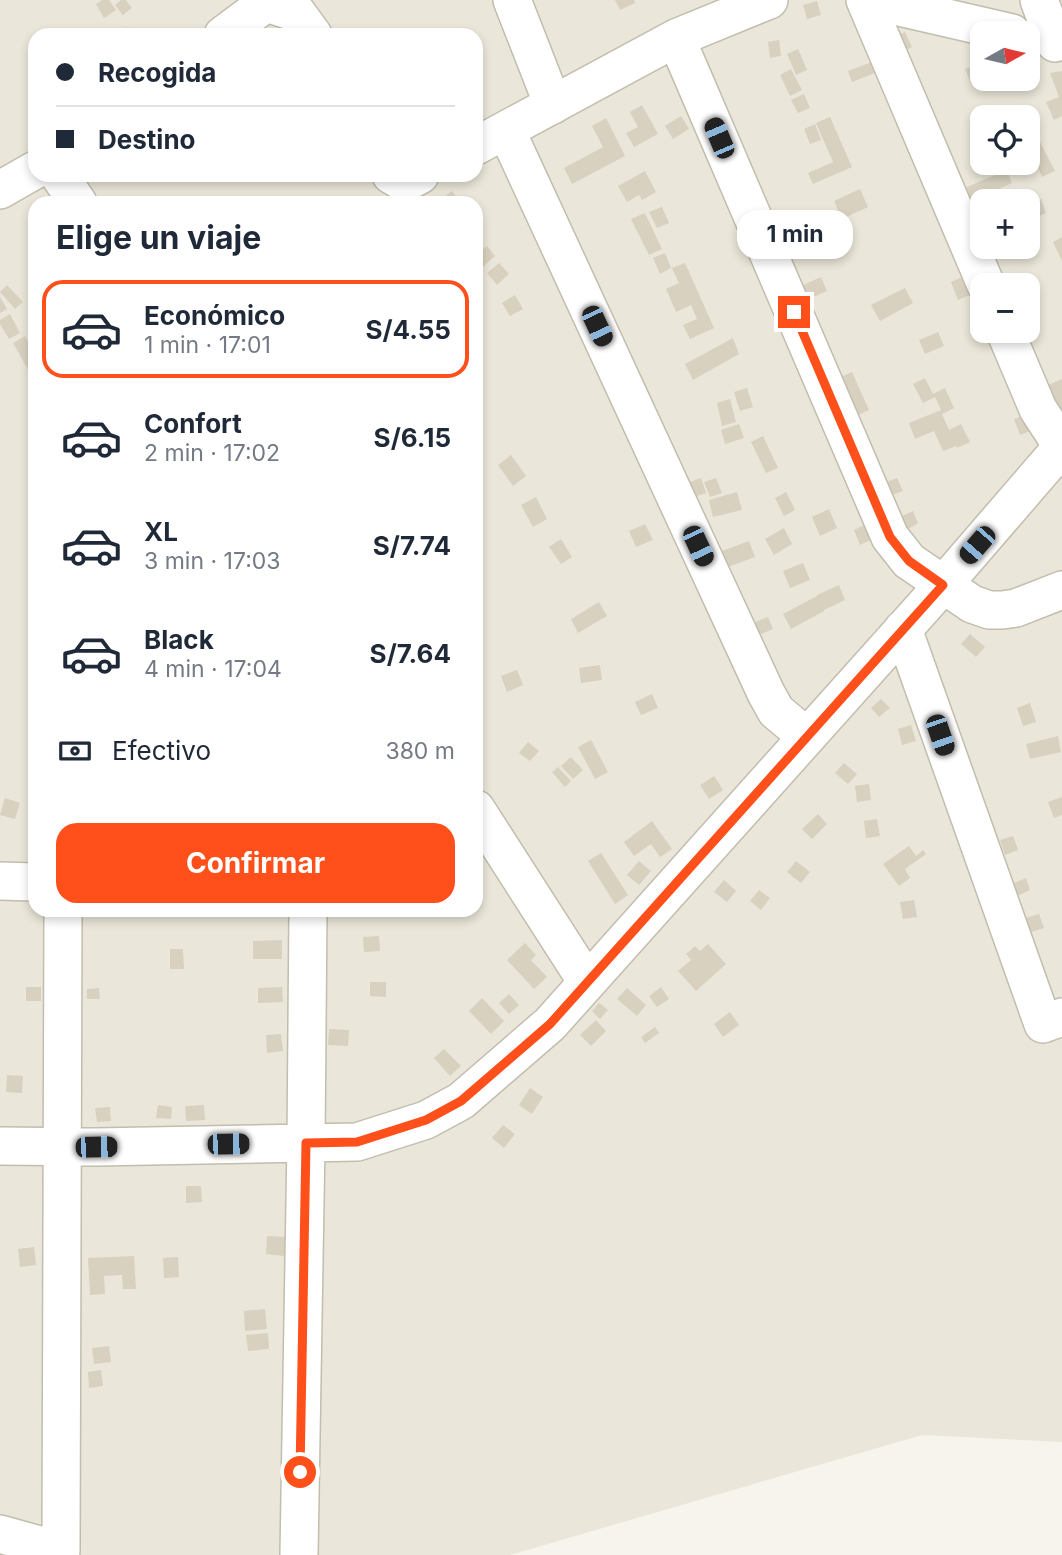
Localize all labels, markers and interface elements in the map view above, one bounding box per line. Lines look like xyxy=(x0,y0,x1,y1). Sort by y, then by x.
north arrow xyxy=(970,21,1040,91)
map controls xyxy=(970,21,1040,343)
text: Recogida xyxy=(98,57,216,88)
button: locate xyxy=(970,105,1040,175)
car xyxy=(702,115,737,161)
text: Destino xyxy=(98,124,196,155)
button: + xyxy=(970,189,1040,259)
callout: 1 min xyxy=(736,210,852,260)
text: Elige un viaje xyxy=(56,218,261,257)
text: 1 min xyxy=(767,220,823,248)
button: − xyxy=(970,273,1040,343)
route end xyxy=(778,296,810,328)
icon: car xyxy=(60,298,123,361)
text: Económico xyxy=(144,300,285,331)
car xyxy=(579,303,616,349)
text: S/4.55 xyxy=(365,314,451,345)
text: 1 min · 17:01 xyxy=(144,331,271,359)
icon: car xyxy=(60,406,123,469)
text: Confort xyxy=(144,408,242,439)
text: S/6.15 xyxy=(374,422,451,453)
text: 2 min · 17:02 xyxy=(144,439,280,467)
icon: car xyxy=(60,514,123,577)
text: XL xyxy=(144,516,178,547)
car xyxy=(956,522,999,568)
car xyxy=(680,523,717,569)
text: S/7.74 xyxy=(373,530,451,561)
text: 3 min · 17:03 xyxy=(144,547,280,575)
icon: car xyxy=(60,622,123,685)
text: Black xyxy=(144,624,214,655)
text: S/7.64 xyxy=(370,638,451,669)
text: 4 min · 17:04 xyxy=(144,655,282,683)
car xyxy=(924,712,957,758)
icon: cash xyxy=(56,732,94,770)
text: Efectivo xyxy=(112,735,211,766)
text: 380 m xyxy=(385,737,455,765)
button: Confirmar xyxy=(56,823,455,903)
car xyxy=(207,1133,250,1155)
car xyxy=(75,1136,118,1158)
route start xyxy=(284,1456,316,1488)

